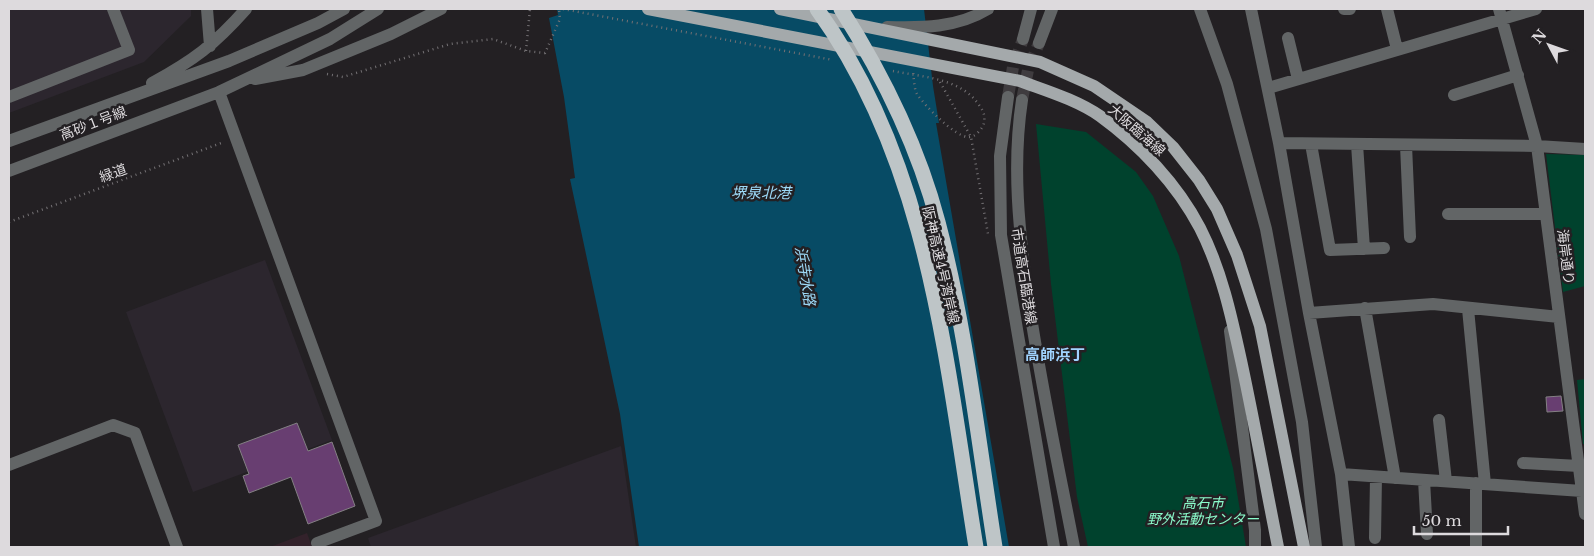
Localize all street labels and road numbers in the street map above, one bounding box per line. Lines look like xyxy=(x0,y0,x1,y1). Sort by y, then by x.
street label: 大阪臨海線 xyxy=(1105,100,1169,160)
street label: 高砂１号線 xyxy=(57,102,129,144)
street label: 緑道 xyxy=(97,160,129,186)
street label: 阪神高速4号湾岸線 xyxy=(919,204,963,326)
street label: 市道高石臨港線 xyxy=(1007,226,1041,326)
street label: 海岸通り xyxy=(1554,228,1578,286)

